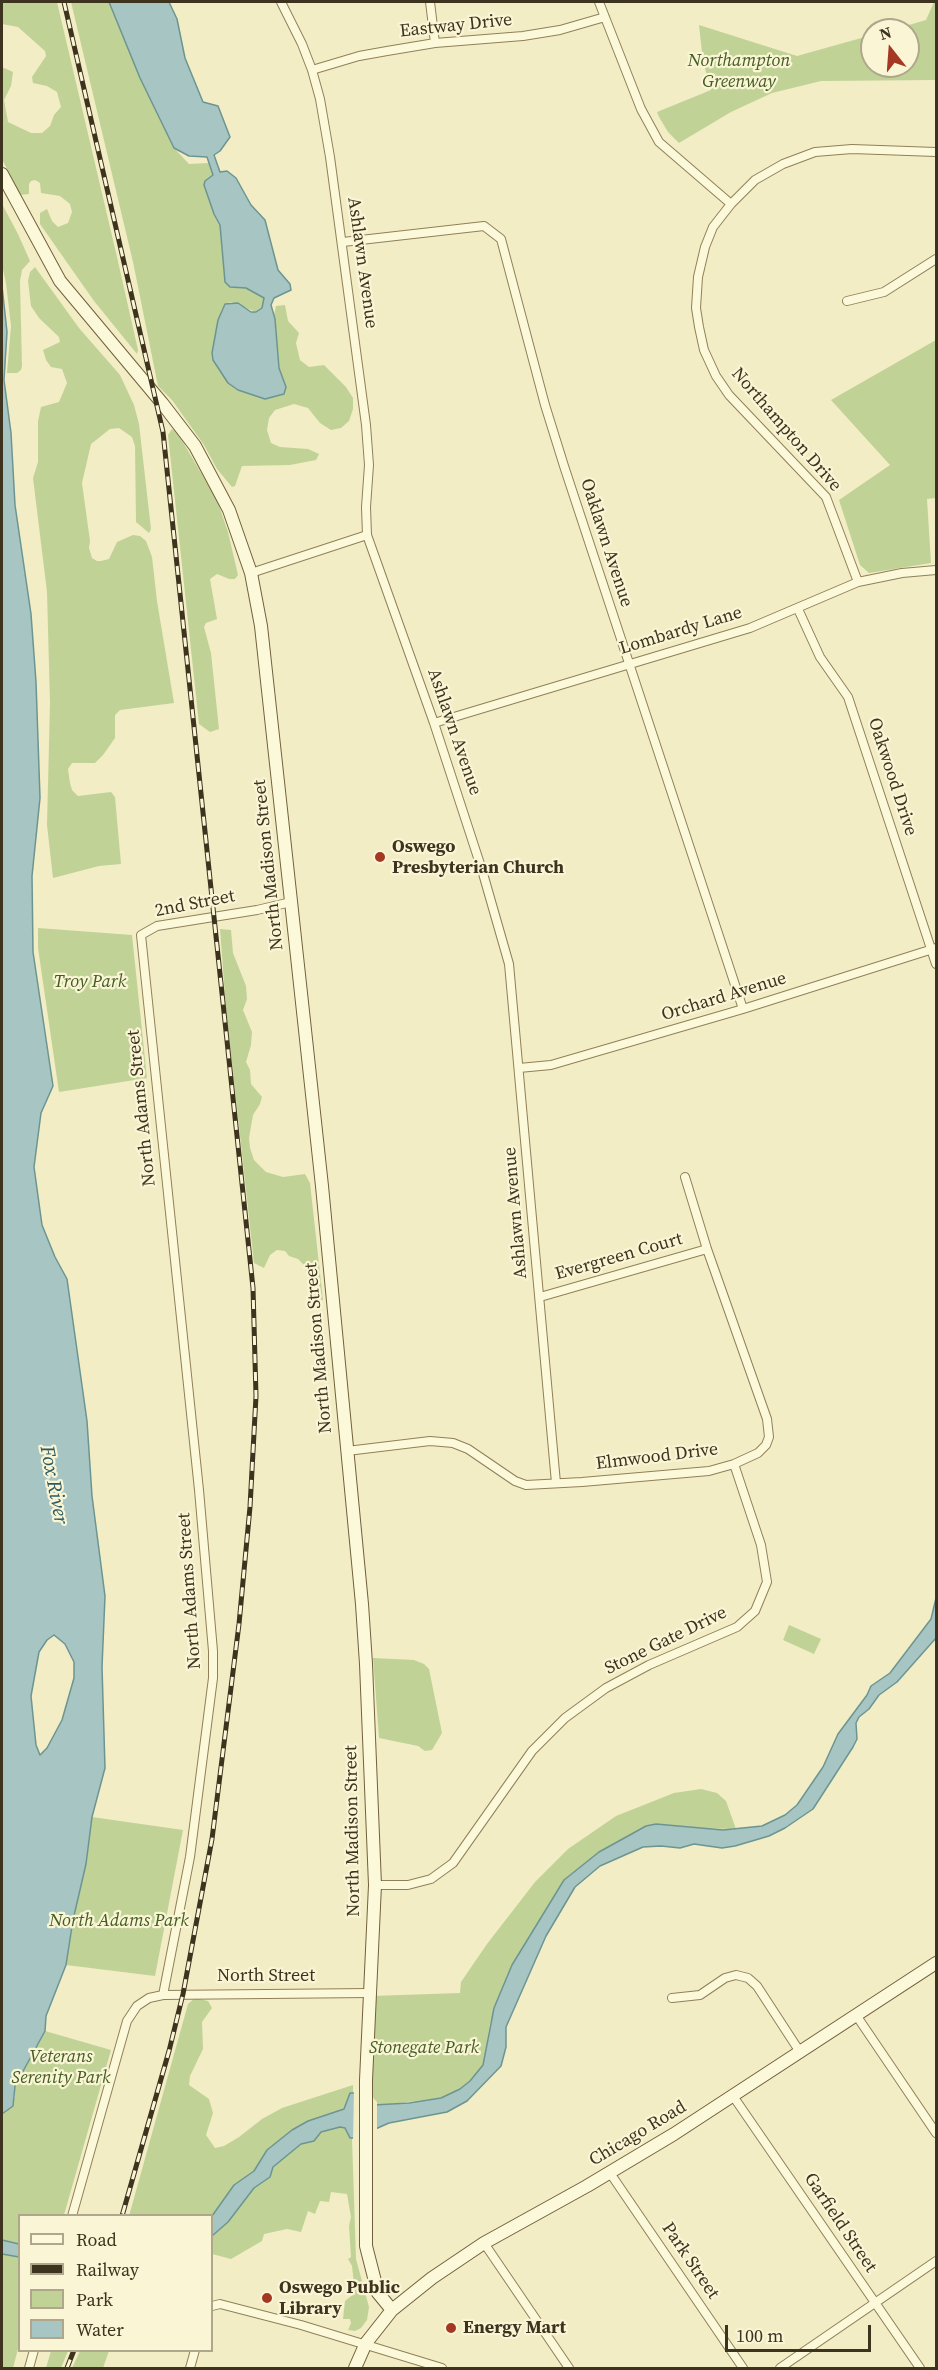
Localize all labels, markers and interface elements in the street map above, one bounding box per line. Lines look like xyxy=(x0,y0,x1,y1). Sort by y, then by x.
street label: Eastway Drive xyxy=(399,9,513,43)
north arrow xyxy=(860,18,920,78)
text: N xyxy=(877,20,894,45)
park label: Northampton Greenway xyxy=(688,50,790,92)
street label: Ashlawn Avenue xyxy=(342,196,382,330)
street label: Northampton Drive xyxy=(726,364,846,496)
street label: Oaklawn Avenue xyxy=(575,476,637,610)
street label: Lombardy Lane xyxy=(617,602,745,660)
street label: Ashlawn Avenue xyxy=(422,666,486,798)
street label: Oakwood Drive xyxy=(863,715,921,839)
street label: North Madison Street xyxy=(249,779,289,951)
place label: Oswego Presbyterian Church xyxy=(392,836,564,878)
marker: Oswego Presbyterian Church xyxy=(373,850,387,864)
street label: 2nd Street xyxy=(153,886,237,922)
street label: Orchard Avenue xyxy=(659,968,789,1026)
park label: Troy Park xyxy=(54,971,126,993)
street label: North Adams Street xyxy=(123,1029,161,1187)
street label: Ashlawn Avenue xyxy=(499,1146,533,1280)
street label: Evergreen Court xyxy=(553,1229,685,1285)
street label: North Madison Street xyxy=(301,1262,337,1434)
street label: Elmwood Drive xyxy=(595,1439,719,1475)
water label: Fox River xyxy=(34,1444,72,1526)
street label: North Adams Street xyxy=(174,1512,206,1670)
street label: Stone Gate Drive xyxy=(601,1602,731,1680)
street label: North Madison Street xyxy=(341,1745,365,1917)
park label: North Adams Park xyxy=(49,1910,189,1932)
street label: North Street xyxy=(217,1965,315,1987)
park label: Stonegate Park xyxy=(369,2037,479,2059)
park label: Veterans Serenity Park xyxy=(12,2046,110,2088)
street label: Chicago Road xyxy=(586,2097,690,2171)
street label: Garfield Street xyxy=(799,2169,881,2277)
legend xyxy=(18,2214,213,2352)
street label: Park Street xyxy=(657,2219,723,2303)
text: Road xyxy=(76,2227,117,2252)
text: Railway xyxy=(76,2257,139,2282)
place label: Oswego Public Library xyxy=(279,2277,400,2320)
text: Park xyxy=(76,2287,113,2312)
marker: Oswego Public Library xyxy=(260,2291,274,2305)
scale bar xyxy=(728,2313,874,2351)
text: Water xyxy=(76,2317,124,2342)
place label: Energy Mart xyxy=(463,2317,566,2339)
marker: Energy Mart xyxy=(444,2321,458,2335)
text: 100 m xyxy=(736,2323,783,2348)

